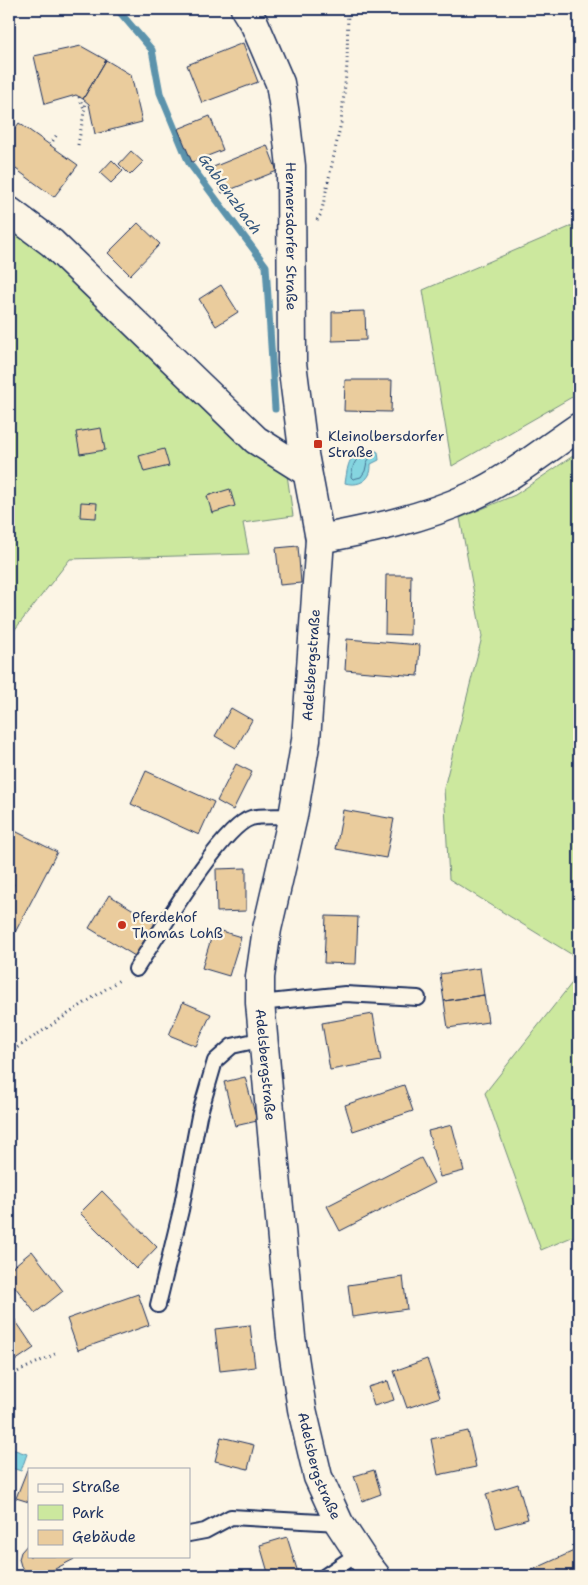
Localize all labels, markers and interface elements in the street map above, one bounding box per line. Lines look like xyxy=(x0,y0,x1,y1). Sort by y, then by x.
water label: Gablenzbach xyxy=(194,149,266,239)
street label: Hermersdorfer Straße xyxy=(282,162,301,311)
place label: Kleinolbersdorfer Straße xyxy=(328,427,445,461)
marker: Kleinolbersdorfer Straße xyxy=(312,438,324,450)
street label: Adelsbergstraße xyxy=(298,608,324,722)
place label: Pferdehof Thomas Lohß xyxy=(132,908,223,942)
marker: Pferdehof Thomas Lohß xyxy=(116,919,128,931)
street label: Adelsbergstraße xyxy=(252,1008,280,1121)
street label: Adelsbergstraße xyxy=(294,1410,345,1523)
legend xyxy=(28,1468,190,1558)
text: Straße xyxy=(72,1477,120,1497)
text: Park xyxy=(72,1503,104,1523)
text: Gebäude xyxy=(72,1527,136,1547)

